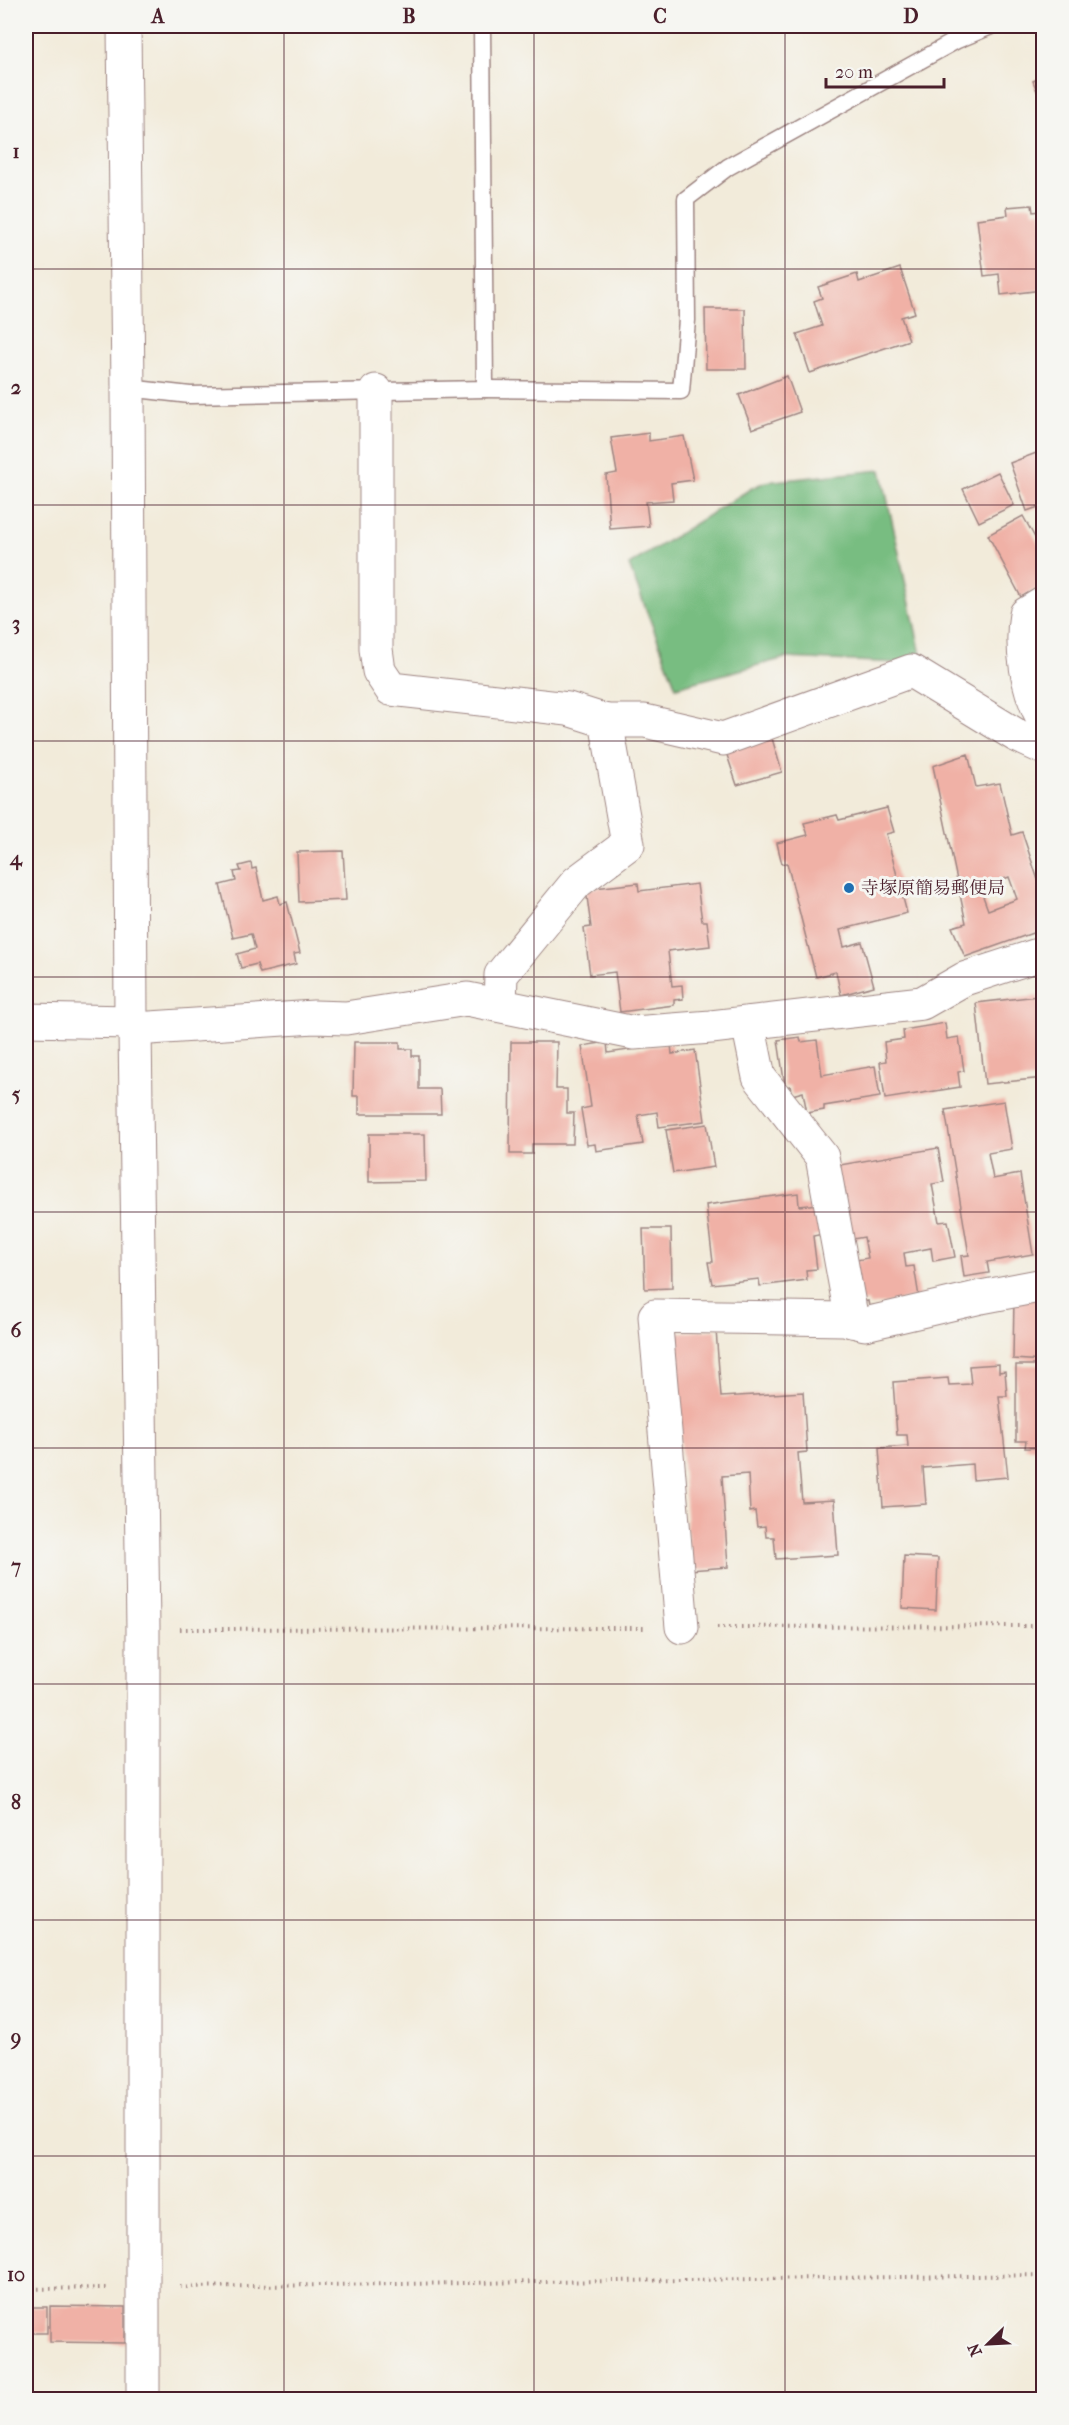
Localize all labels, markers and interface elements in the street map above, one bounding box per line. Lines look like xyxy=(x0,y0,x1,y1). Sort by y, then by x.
text: A xyxy=(150,5,166,28)
text: B xyxy=(402,5,416,28)
text: C xyxy=(653,5,667,28)
text: D xyxy=(903,5,919,28)
scale bar xyxy=(826,51,944,89)
text: 20 m xyxy=(835,62,873,83)
text: 1 xyxy=(12,140,20,163)
text: 2 xyxy=(11,376,21,399)
text: 3 xyxy=(12,612,20,635)
text: 4 xyxy=(9,847,23,871)
place label: 寺塚原簡易郵便局 xyxy=(861,878,1005,899)
marker: 寺塚原簡易郵便局 xyxy=(842,881,856,895)
text: 5 xyxy=(12,1083,21,1106)
text: 6 xyxy=(11,1319,23,1342)
text: 7 xyxy=(10,1555,21,1578)
text: 8 xyxy=(11,1791,21,1814)
text: 9 xyxy=(10,2027,21,2050)
text: 10 xyxy=(7,2263,25,2286)
north arrow xyxy=(958,2314,1018,2374)
text: N xyxy=(963,2340,986,2359)

